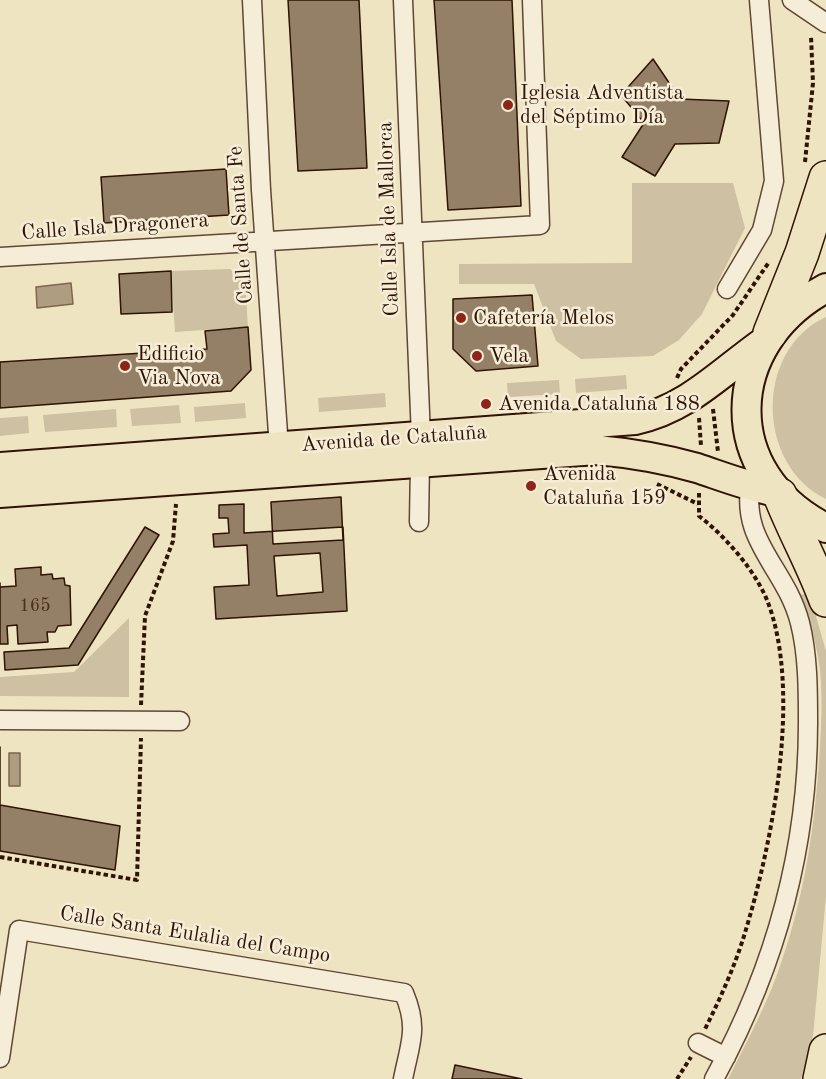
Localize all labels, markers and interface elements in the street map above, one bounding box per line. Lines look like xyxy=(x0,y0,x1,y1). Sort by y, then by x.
place label: Iglesia Adventista del Séptimo Día xyxy=(520,80,684,130)
marker: Iglesia Adventista del Séptimo Día xyxy=(501,98,515,112)
street label: Calle Isla de Mallorca xyxy=(373,121,405,317)
street label: Calle de Santa Fe xyxy=(223,145,259,305)
street label: Calle Isla Dragonera xyxy=(20,208,210,246)
place label: Cafetería Melos xyxy=(473,305,614,331)
marker: Cafetería Melos xyxy=(454,311,468,325)
place label: Edificio Via Nova xyxy=(137,341,221,391)
place label: Vela xyxy=(489,343,529,369)
marker: Vela xyxy=(470,349,484,363)
marker: Edificio Via Nova xyxy=(118,359,132,373)
place label: Avenida Cataluña 188 xyxy=(498,391,700,417)
marker: Avenida Cataluña 188 xyxy=(479,397,493,411)
street label: Avenida de Cataluña xyxy=(300,420,488,458)
place label: Avenida Cataluña 159 xyxy=(543,461,666,511)
marker: Avenida Cataluña 159 xyxy=(524,479,538,493)
house number: 165 xyxy=(19,595,51,617)
street label: Calle Santa Eulalia del Campo xyxy=(58,901,332,969)

